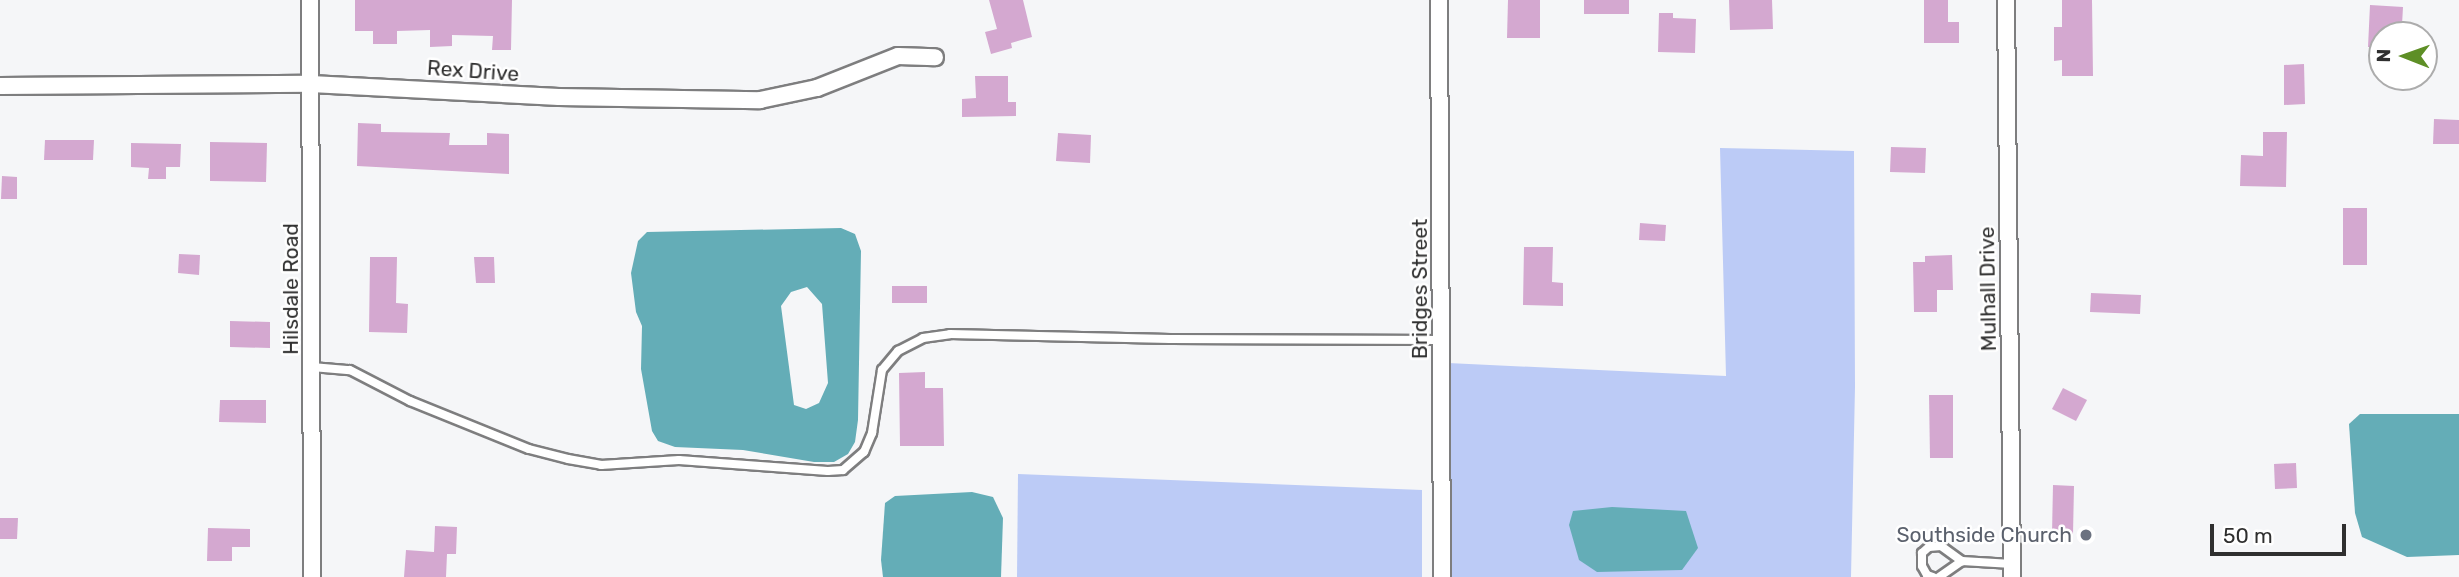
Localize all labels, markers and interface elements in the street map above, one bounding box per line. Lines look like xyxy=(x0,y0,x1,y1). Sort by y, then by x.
north arrow xyxy=(2368,21,2438,91)
text: N xyxy=(2372,49,2395,63)
street label: Rex Drive xyxy=(426,55,520,87)
street label: Bridges Street xyxy=(1407,219,1433,359)
street label: Hilsdale Road xyxy=(278,223,304,355)
street label: Mulhall Drive xyxy=(1974,226,2002,352)
scale bar xyxy=(2214,510,2350,554)
place label: Southside Church xyxy=(1896,522,2072,548)
text: 50 m xyxy=(2223,523,2273,548)
marker: Southside Church xyxy=(2078,527,2094,543)

